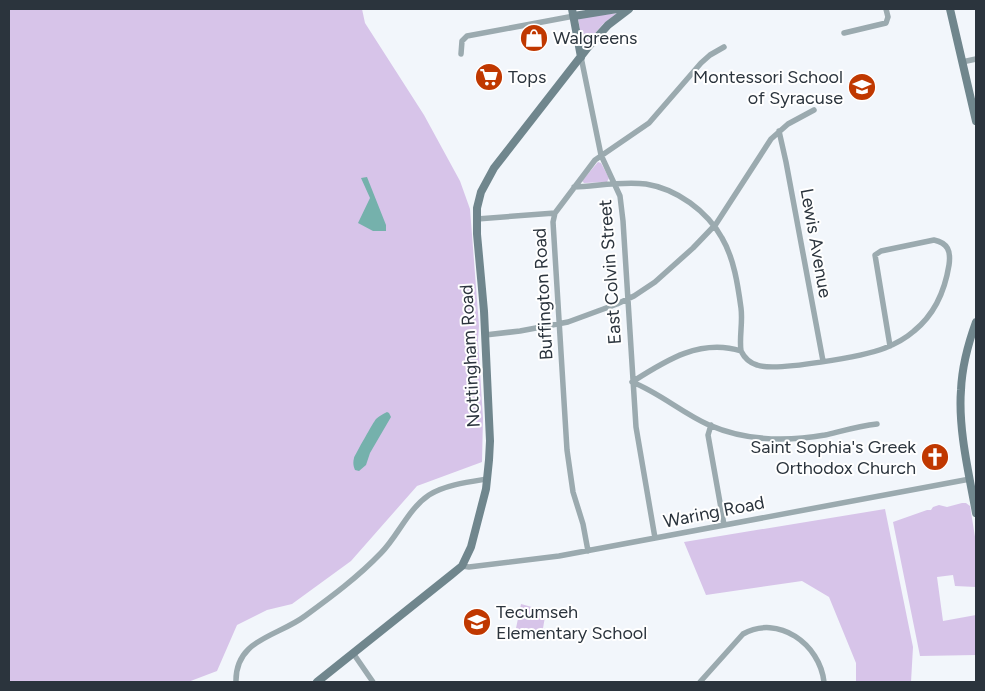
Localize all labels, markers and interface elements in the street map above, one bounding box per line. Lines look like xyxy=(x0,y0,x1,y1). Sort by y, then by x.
shop icon: Walgreens xyxy=(519,23,549,53)
place label: Walgreens xyxy=(553,27,637,49)
supermarket icon: Tops xyxy=(474,62,504,92)
place label: Tops xyxy=(508,66,546,88)
place label: Montessori School of Syracuse xyxy=(693,66,843,109)
school or university icon: Montessori School of Syracuse xyxy=(847,72,877,102)
street label: Lewis Avenue xyxy=(796,186,836,300)
street label: East Colvin Street xyxy=(594,199,626,345)
street label: Buffington Road xyxy=(529,227,557,361)
street label: Nottingham Road xyxy=(455,284,485,428)
place label: Saint Sophia's Greek Orthodox Church xyxy=(750,436,916,479)
church icon: Saint Sophia's Greek Orthodox Church xyxy=(920,442,950,472)
street label: Waring Road xyxy=(662,491,766,533)
place label: Tecumseh Elementary School xyxy=(496,601,647,644)
school or university icon: Tecumseh Elementary School xyxy=(462,607,492,637)

